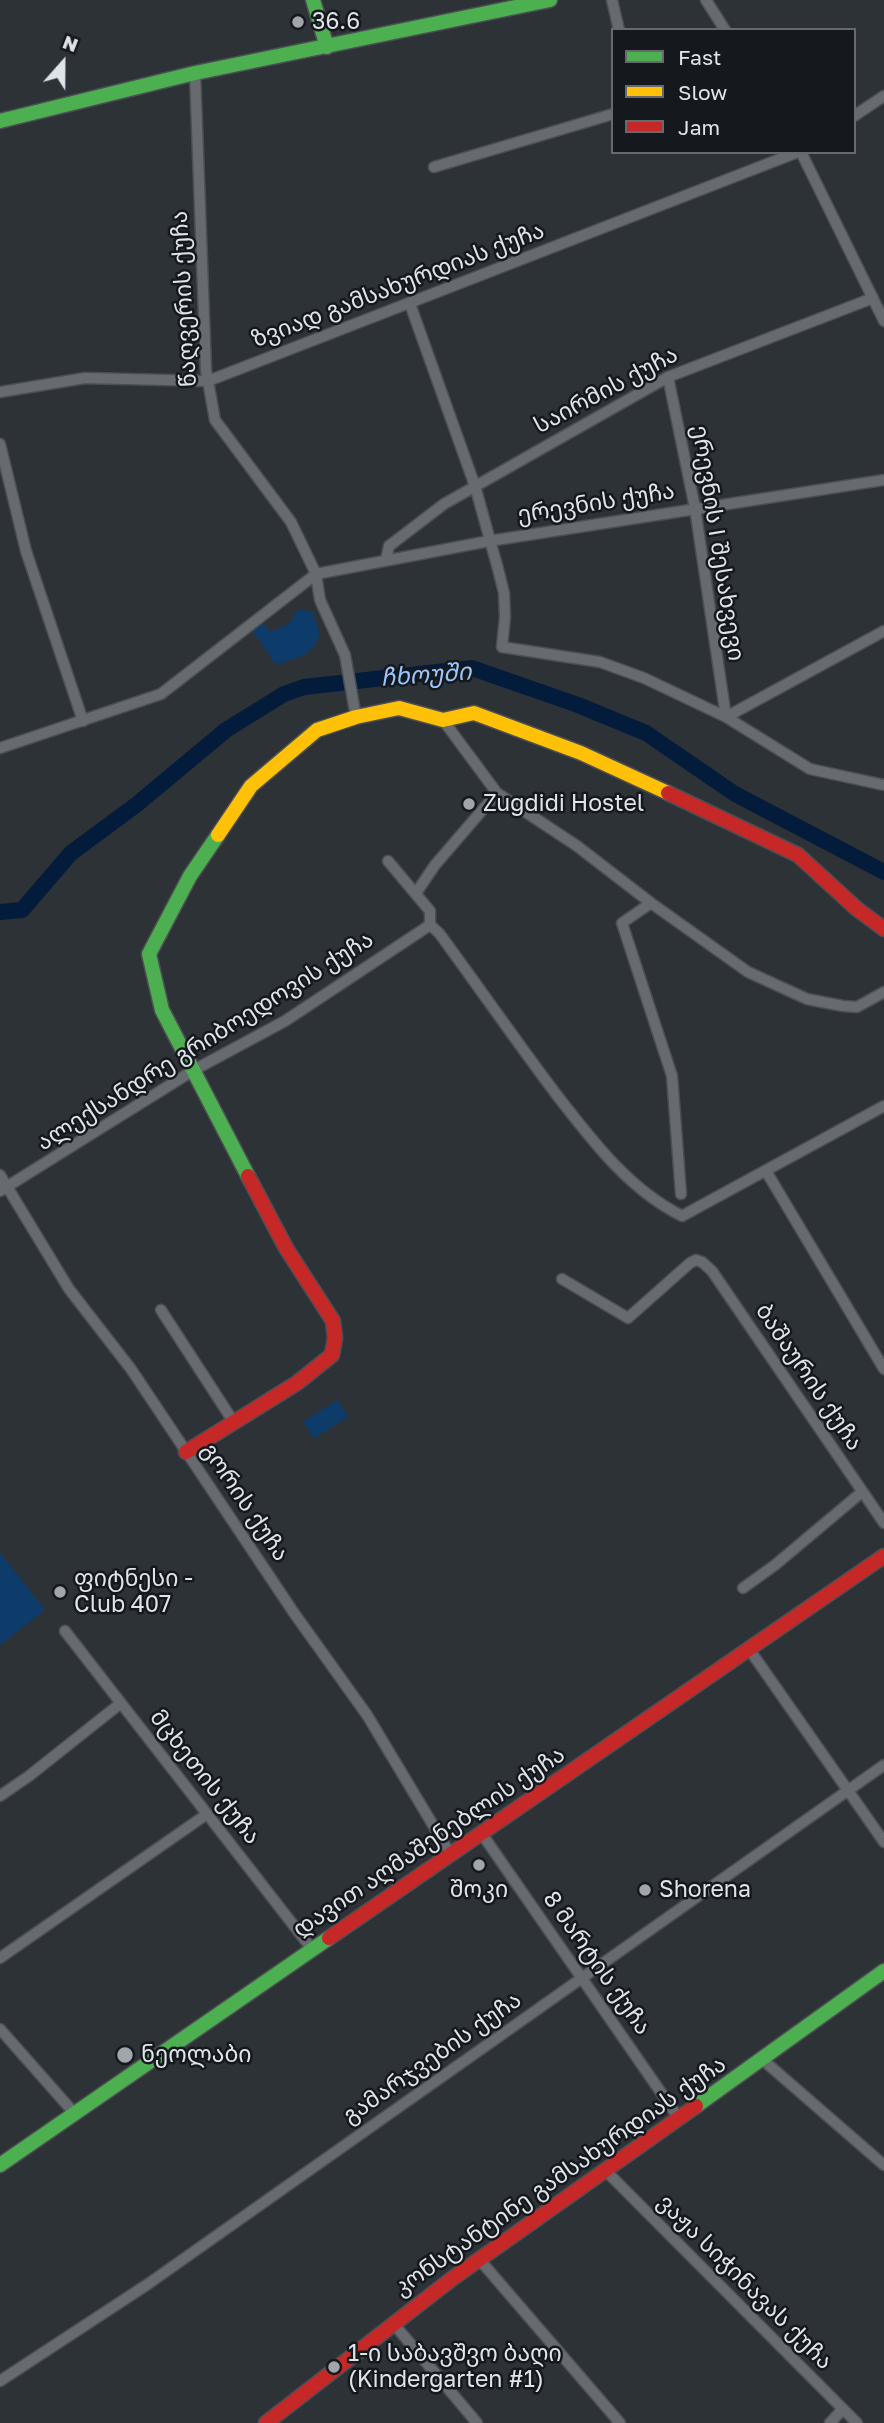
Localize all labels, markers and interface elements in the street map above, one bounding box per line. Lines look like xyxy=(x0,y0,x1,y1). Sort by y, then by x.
place label: 36.6 xyxy=(312,8,360,36)
marker: 36.6 xyxy=(290,14,306,30)
north arrow xyxy=(28,28,98,98)
legend xyxy=(611,28,856,154)
text: N xyxy=(60,30,82,56)
text: Fast xyxy=(678,44,721,70)
text: Slow xyxy=(678,79,727,105)
text: Jam xyxy=(678,114,720,140)
street label: წაღვერის ქუჩა xyxy=(166,210,202,388)
street label: ზვიად გამსახურდიას ქუჩა xyxy=(248,216,548,354)
street label: საირმის ქუჩა xyxy=(529,341,683,439)
street label: ერევნის I შესახვევი xyxy=(686,423,750,663)
street label: ერევნის ქუჩა xyxy=(515,477,677,529)
water label: ჩხოუში xyxy=(380,657,472,693)
place label: Zugdidi Hostel xyxy=(483,790,644,818)
marker: Zugdidi Hostel xyxy=(461,796,477,812)
street label: ალექსანდრე გრიბოედოვის ქუჩა xyxy=(32,926,378,1156)
street label: ბაშაურის ქუჩა xyxy=(750,1298,868,1456)
street label: გორის ქუჩა xyxy=(195,1438,295,1566)
place label: ფიტნესი - Club 407 xyxy=(74,1565,193,1619)
marker: ფიტნესი - Club 407 xyxy=(52,1584,68,1600)
street label: მცხეთის ქუჩა xyxy=(144,1704,266,1850)
street label: დავით აღმაშენებლის ქუჩა xyxy=(288,1741,570,1943)
marker: შოკი xyxy=(471,1857,487,1873)
place label: შოკი xyxy=(450,1876,508,1904)
place label: Shorena xyxy=(659,1876,751,1904)
marker: Shorena xyxy=(637,1882,653,1898)
street label: 8 მარტის ქუჩა xyxy=(537,1886,657,2040)
street label: გამარჯვების ქუჩა xyxy=(338,1986,526,2130)
place label: ნეოლაბი xyxy=(141,2041,252,2069)
marker: ნეოლაბი xyxy=(115,2045,135,2065)
street label: კონსტანტინე გამსახურდიას ქუჩა xyxy=(389,2050,731,2302)
street label: ვაჟა სიჭინავას ქუჩა xyxy=(652,2189,838,2375)
place label: 1-ი საბავშვო ბაღი (Kindergarten #1) xyxy=(348,2340,562,2394)
marker: 1-ი საბავშვო ბაღი (Kindergarten #1) xyxy=(326,2359,342,2375)

